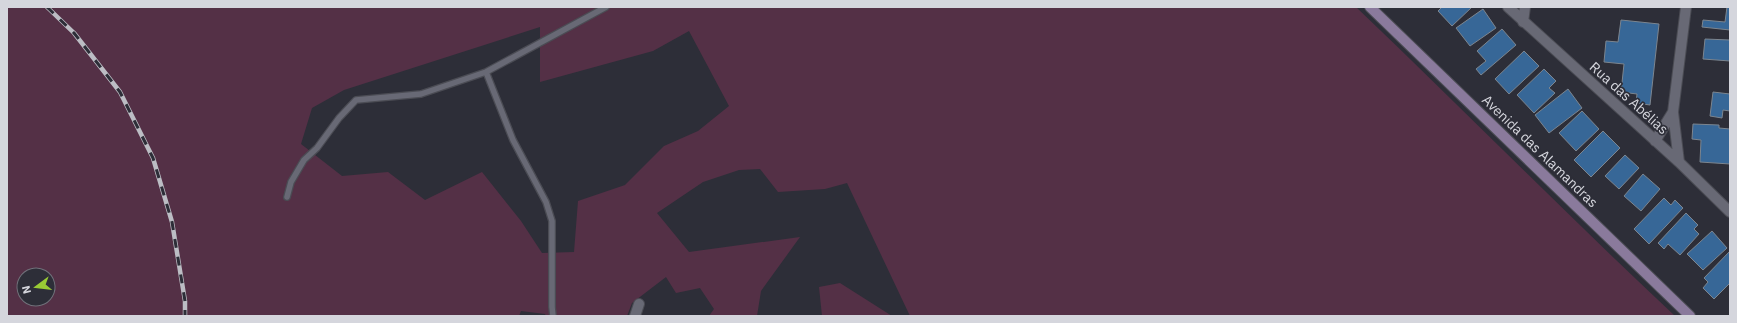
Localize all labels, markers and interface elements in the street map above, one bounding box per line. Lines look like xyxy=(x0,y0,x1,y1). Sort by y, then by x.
street label: Rua das Abélias xyxy=(1586,58,1672,138)
street label: Avenida das Alamandras xyxy=(1478,91,1602,211)
north arrow xyxy=(16,267,56,307)
text: N xyxy=(19,284,34,295)

